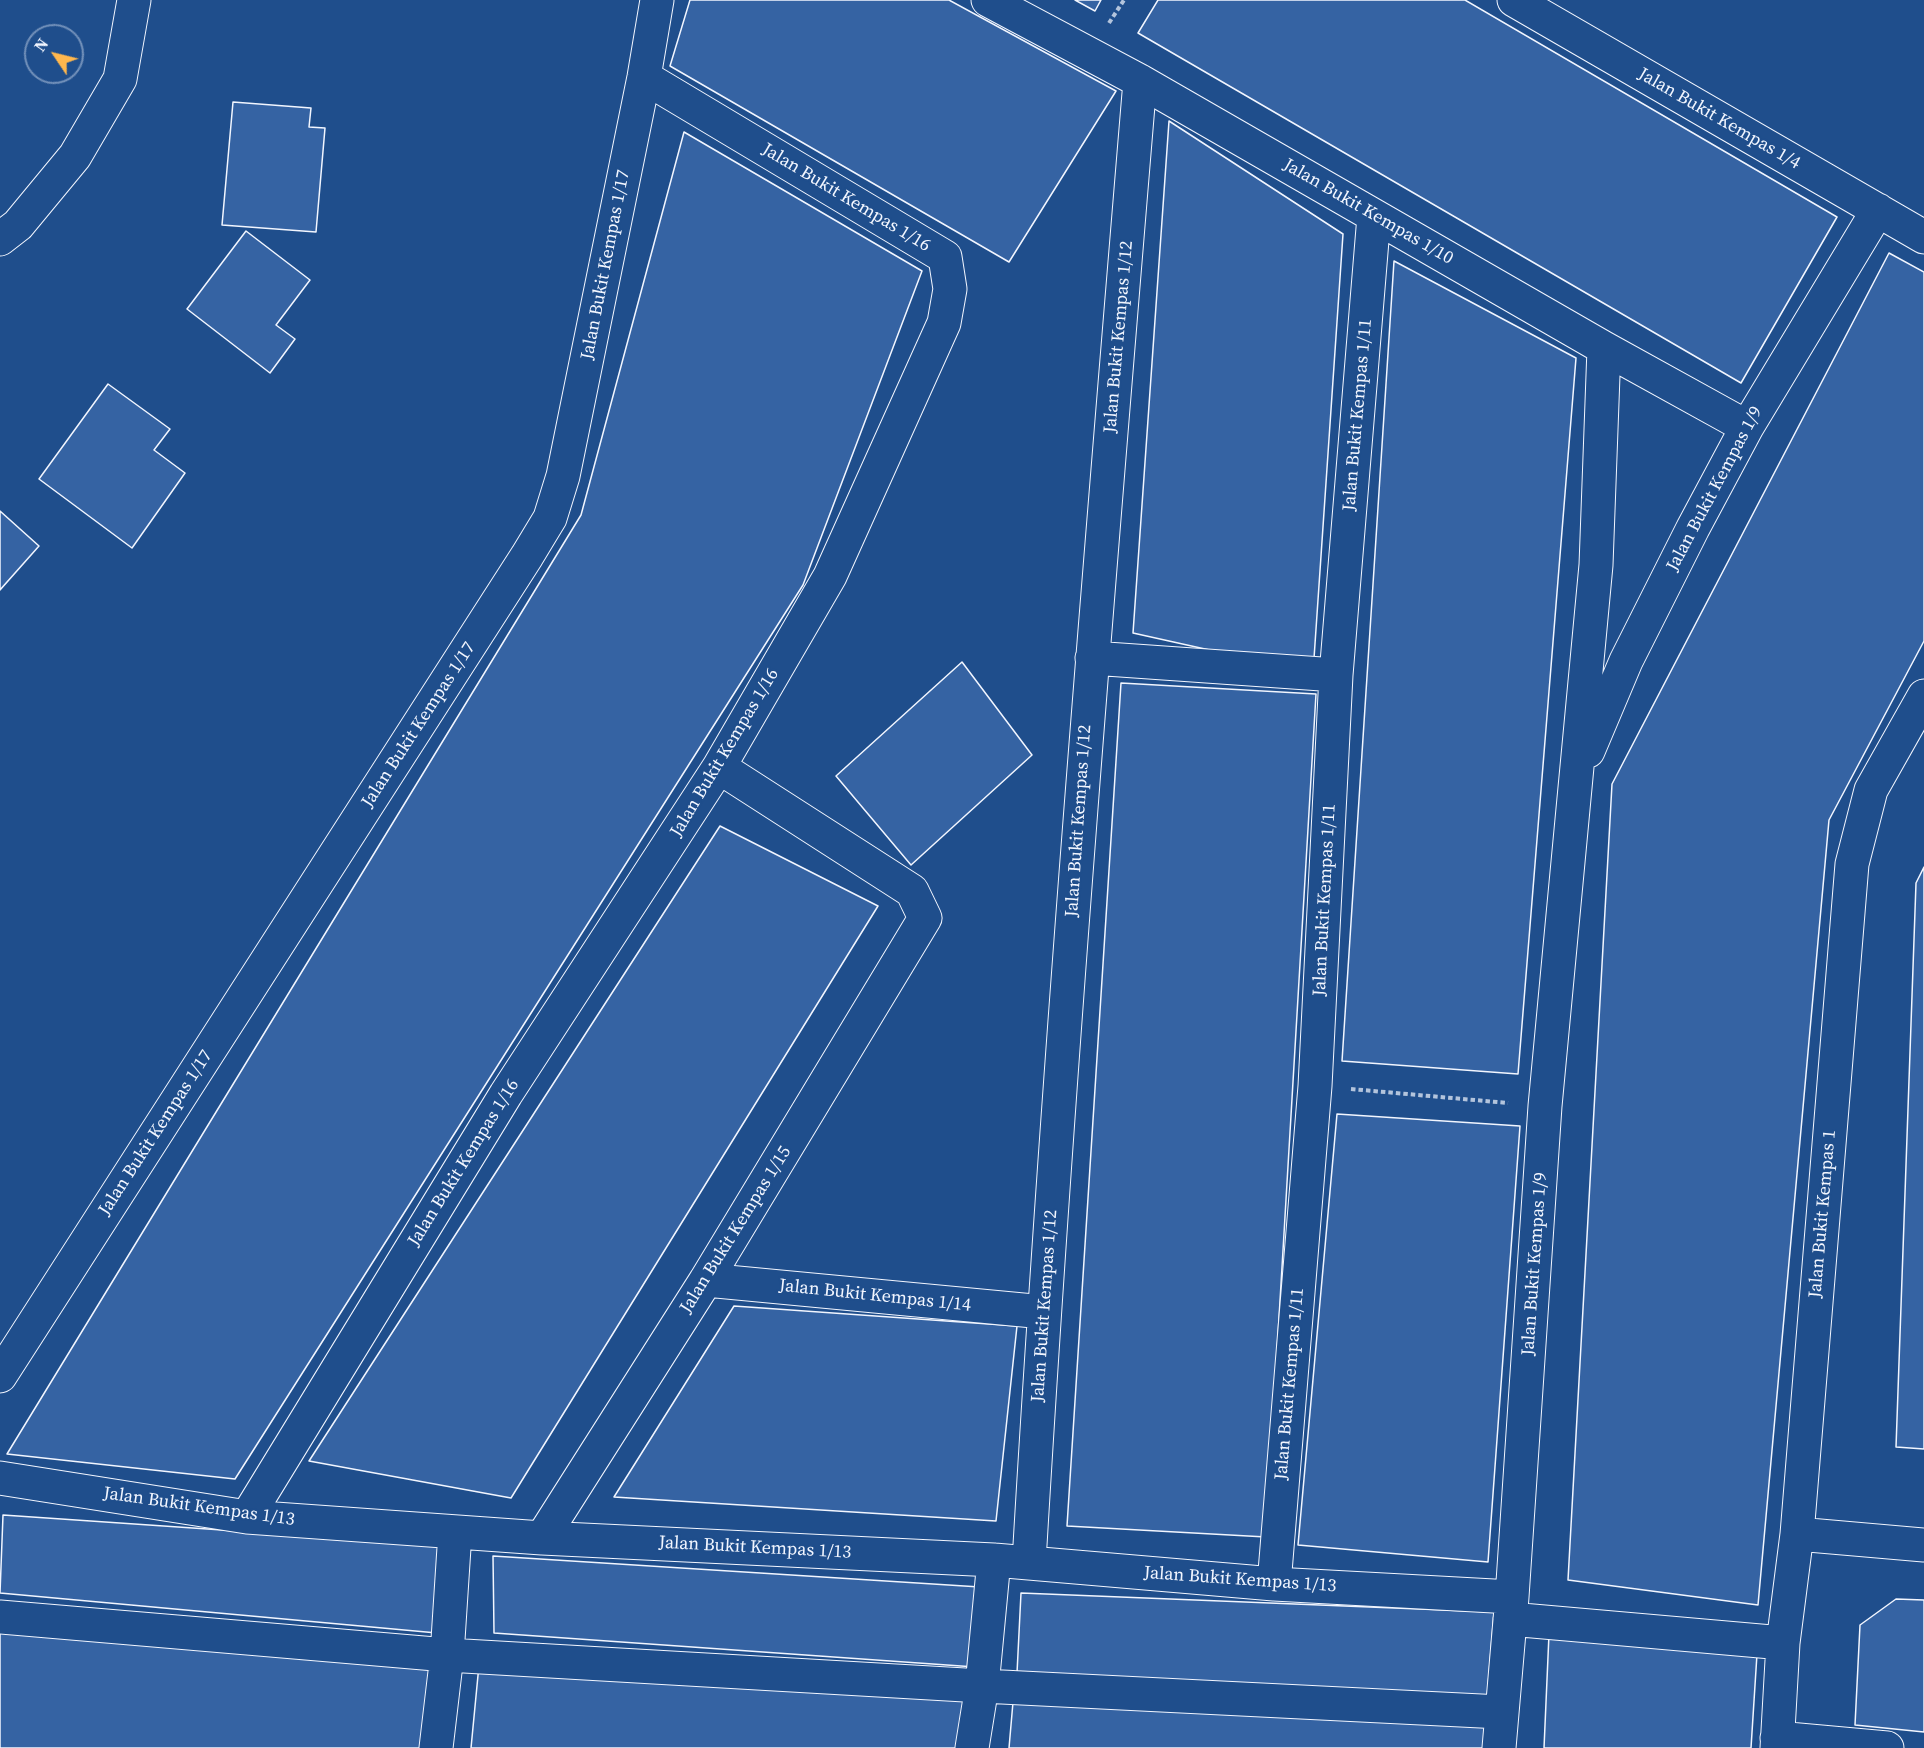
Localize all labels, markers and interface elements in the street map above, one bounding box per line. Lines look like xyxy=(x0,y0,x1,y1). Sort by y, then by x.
north arrow xyxy=(24,24,84,84)
text: N xyxy=(29,34,53,56)
street label: Jalan Bukit Kempas 1/4 xyxy=(1634,64,1804,174)
street label: Jalan Bukit Kempas 1/16 xyxy=(758,139,934,257)
street label: Jalan Bukit Kempas 1/10 xyxy=(1279,154,1457,270)
street label: Jalan Bukit Kempas 1/17 xyxy=(577,168,635,362)
street label: Jalan Bukit Kempas 1/12 xyxy=(1100,240,1138,434)
street label: Jalan Bukit Kempas 1/11 xyxy=(1339,318,1377,512)
street label: Jalan Bukit Kempas 1/9 xyxy=(1662,403,1768,575)
street label: Jalan Bukit Kempas 1/17 xyxy=(357,638,481,812)
street label: Jalan Bukit Kempas 1/16 xyxy=(666,665,784,841)
street label: Jalan Bukit Kempas 1/12 xyxy=(1061,724,1097,918)
street label: Jalan Bukit Kempas 1/11 xyxy=(1309,803,1341,997)
street label: Jalan Bukit Kempas 1/17 xyxy=(94,1046,218,1220)
street label: Jalan Bukit Kempas 1/16 xyxy=(404,1075,524,1251)
street label: Jalan Bukit Kempas 1 xyxy=(1805,1129,1841,1299)
street label: Jalan Bukit Kempas 1/15 xyxy=(676,1142,796,1318)
street label: Jalan Bukit Kempas 1/9 xyxy=(1518,1172,1552,1356)
street label: Jalan Bukit Kempas 1/12 xyxy=(1027,1209,1063,1403)
street label: Jalan Bukit Kempas 1/14 xyxy=(778,1275,972,1317)
street label: Jalan Bukit Kempas 1/11 xyxy=(1271,1287,1309,1481)
street label: Jalan Bukit Kempas 1/13 xyxy=(102,1483,296,1531)
street label: Jalan Bukit Kempas 1/13 xyxy=(658,1532,852,1564)
street label: Jalan Bukit Kempas 1/13 xyxy=(1143,1562,1337,1598)

